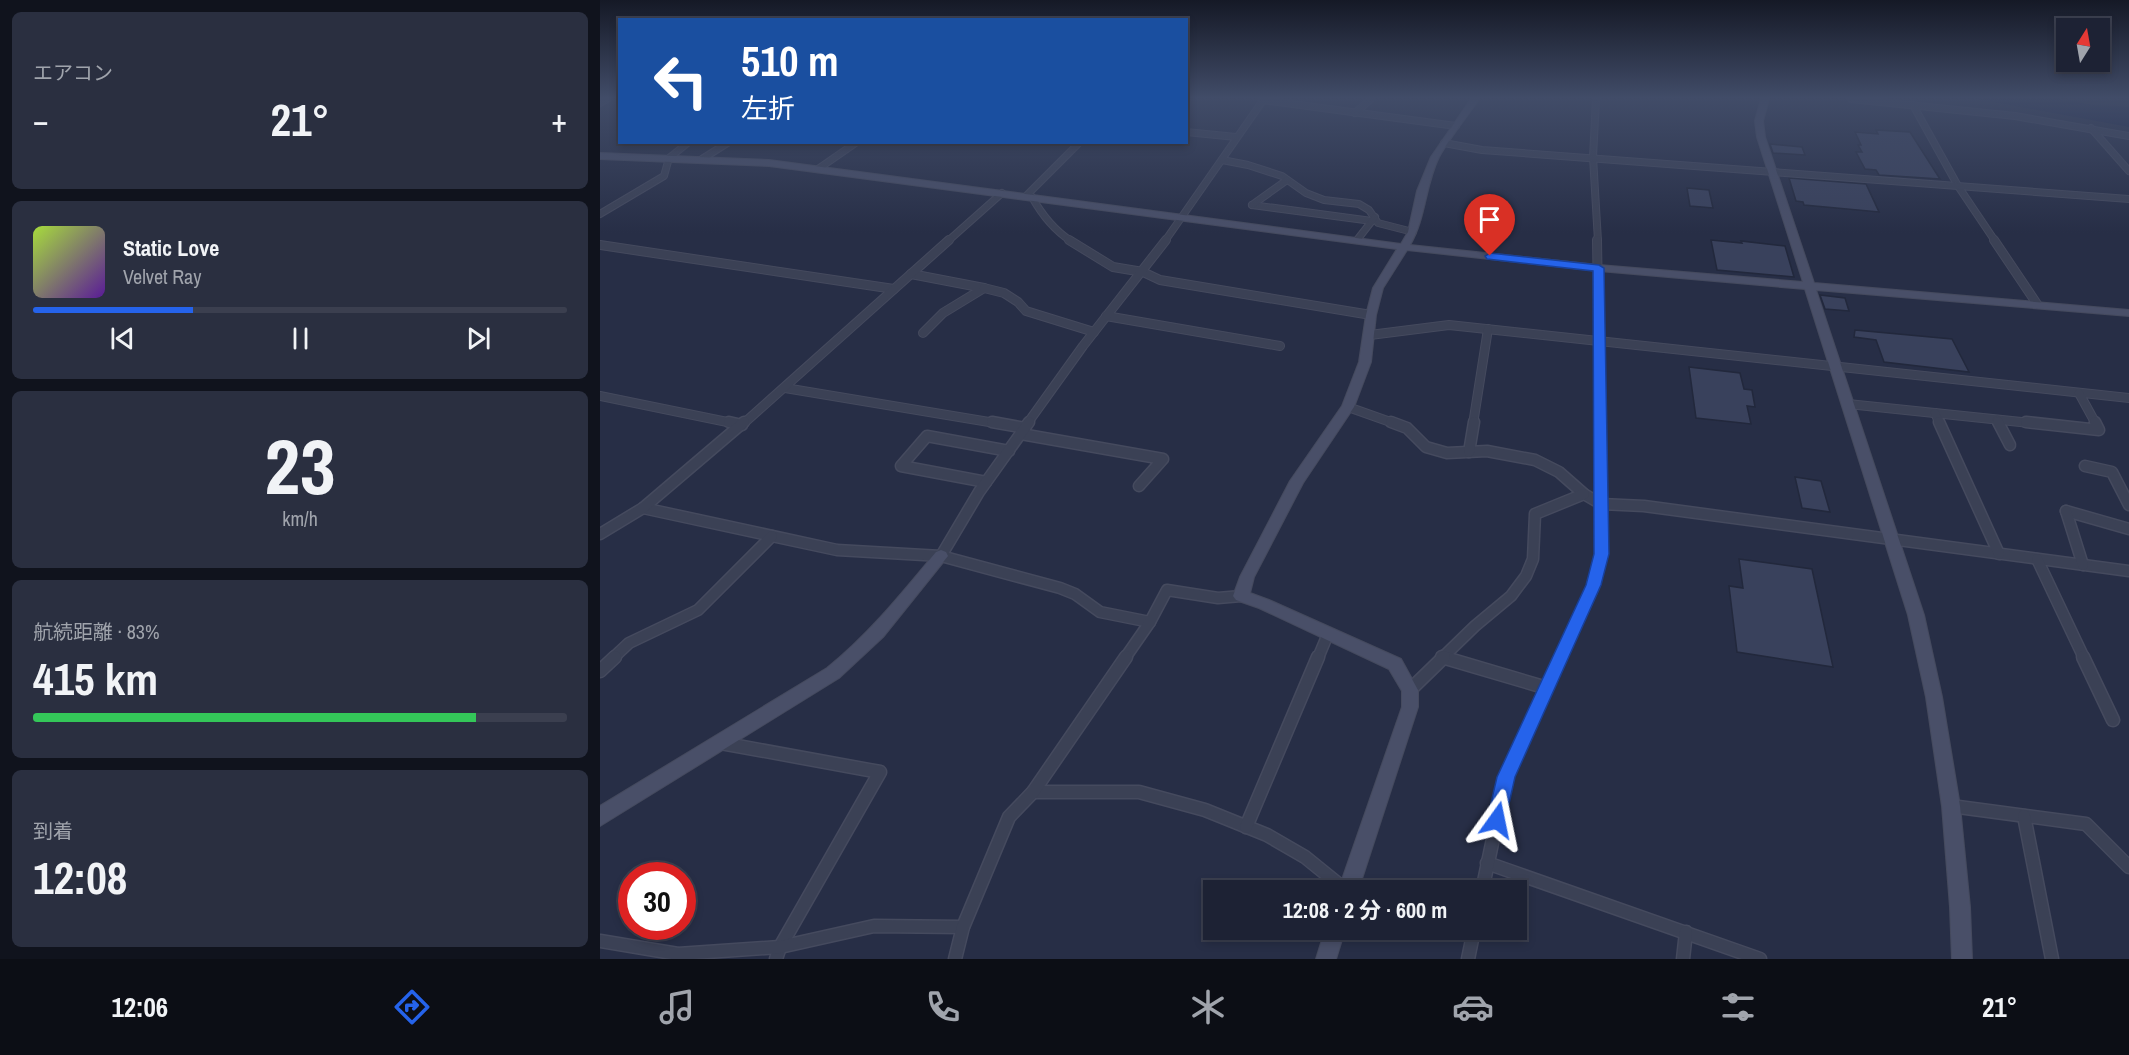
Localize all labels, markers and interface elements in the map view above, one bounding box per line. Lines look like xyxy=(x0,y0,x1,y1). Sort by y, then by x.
north arrow xyxy=(2056,18,2110,72)
map controls xyxy=(2056,18,2110,72)
text: 510 m xyxy=(741,33,839,89)
icon: left xyxy=(642,42,720,120)
text: エアコン xyxy=(33,59,113,86)
text: 21° xyxy=(270,89,330,150)
text: 左折 xyxy=(741,90,795,126)
text: − xyxy=(33,98,49,142)
text: + xyxy=(551,98,567,142)
pin xyxy=(1464,194,1515,256)
icon: arrive xyxy=(1473,203,1506,236)
text: Static Love xyxy=(123,233,219,263)
text: Velvet Ray xyxy=(123,263,201,290)
icon: previous xyxy=(106,322,139,355)
icon: pause xyxy=(284,322,317,355)
icon: next xyxy=(462,322,495,355)
text: 23 xyxy=(264,413,336,518)
text: km/h xyxy=(282,505,318,532)
text: 航続距離 · 83% xyxy=(33,618,160,645)
text: 415 km xyxy=(33,648,158,709)
position arrow xyxy=(1465,788,1529,852)
text: 到着 xyxy=(33,817,73,844)
text: 12:08 xyxy=(33,847,127,908)
speed limit sign: 30 xyxy=(618,862,696,940)
text: 12:08 · 2 分 · 600 m xyxy=(1283,895,1447,925)
icon: directions xyxy=(391,986,433,1028)
icon: music xyxy=(656,986,698,1028)
icon: phone xyxy=(922,986,964,1028)
icon: climate xyxy=(1187,986,1229,1028)
icon: car xyxy=(1452,986,1494,1028)
icon: filters xyxy=(1717,986,1759,1028)
text: 12:06 xyxy=(112,989,168,1025)
text: 21° xyxy=(1982,989,2017,1025)

